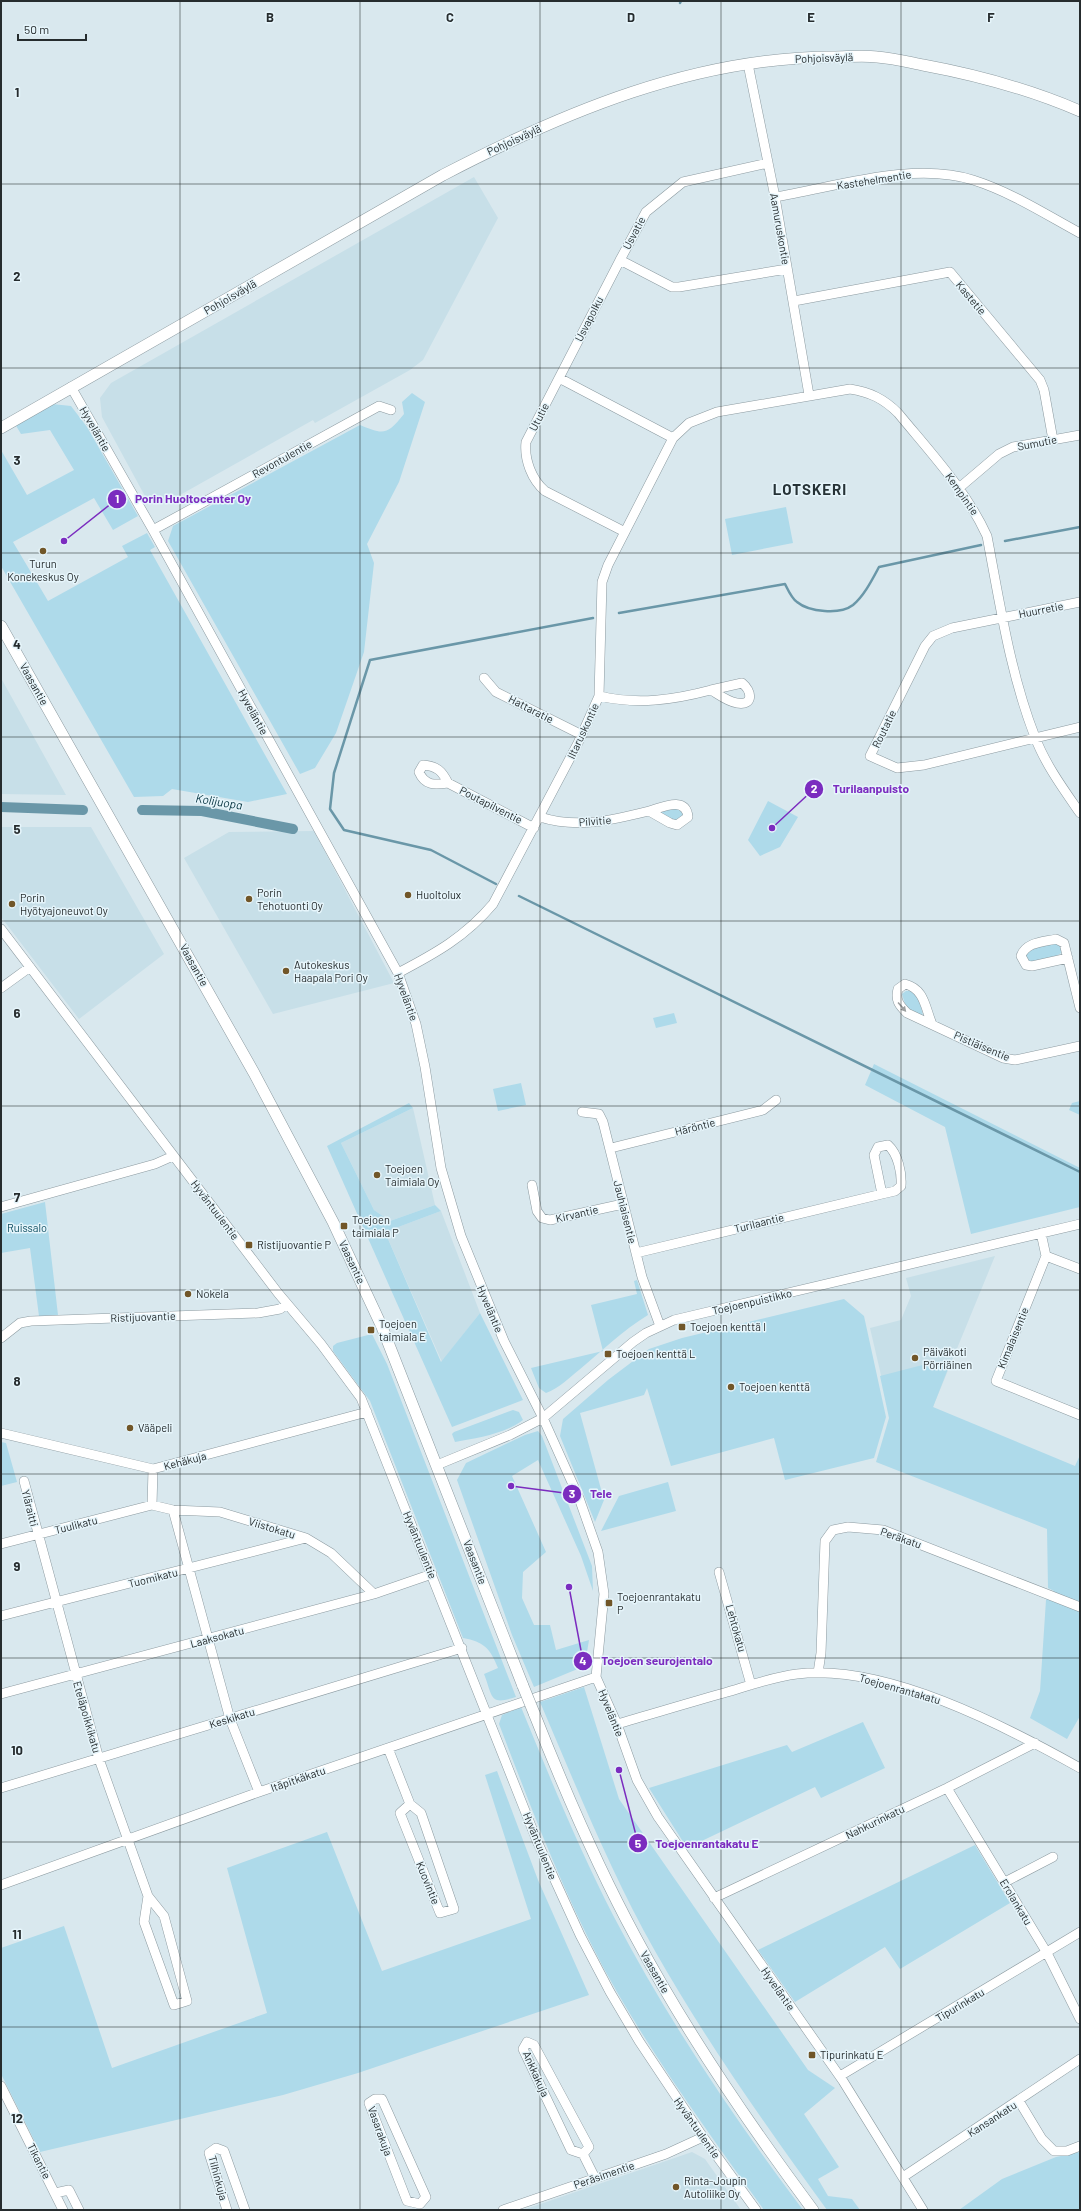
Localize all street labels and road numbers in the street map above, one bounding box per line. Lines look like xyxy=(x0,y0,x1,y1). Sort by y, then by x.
street label: Pohjoisväylä xyxy=(795,50,853,65)
street label: Pohjoisväylä xyxy=(485,121,543,158)
street label: Kastehelmentie xyxy=(836,167,912,192)
street label: Aamuruskontie xyxy=(768,192,793,266)
street label: Usvatie xyxy=(620,214,648,251)
street label: Pohjoisväylä xyxy=(201,276,258,317)
street label: Kastetie xyxy=(954,278,989,317)
street label: Usvapolku xyxy=(572,294,605,343)
street label: Ututie xyxy=(526,400,551,433)
street label: Hyveläntie xyxy=(77,404,114,454)
street label: Sumutie xyxy=(1016,432,1058,453)
street label: Revontulentie xyxy=(250,437,314,480)
street label: Kempintie xyxy=(943,470,982,518)
street label: Huurretie xyxy=(1017,599,1065,620)
street label: Vaasantie xyxy=(17,660,52,707)
street label: Hyveläntie xyxy=(236,687,271,737)
street label: Hattaratie xyxy=(507,692,556,725)
street label: Iltaruskontie xyxy=(564,701,601,761)
street label: Routatie xyxy=(869,707,898,750)
street label: Poutapilventie xyxy=(458,783,525,826)
street label: Pilvitie xyxy=(578,813,612,828)
street label: Vaasantie xyxy=(177,941,212,988)
street label: Hyveläntie xyxy=(392,971,421,1023)
street label: Pistiäisentie xyxy=(952,1028,1012,1063)
street label: Häröntie xyxy=(673,1115,717,1138)
street label: Hyväntuulentie xyxy=(189,1177,242,1242)
street label: Jauhiaisentie xyxy=(611,1179,640,1245)
street label: Kirvantie xyxy=(554,1202,600,1225)
street label: Turilaantie xyxy=(733,1210,785,1235)
street label: Vaasantie xyxy=(337,1238,368,1286)
street label: Hyveläntie xyxy=(475,1283,506,1334)
street label: Toejoenpuistikko xyxy=(711,1286,793,1317)
street label: Kimalaisentie xyxy=(994,1305,1031,1370)
street label: Ristijuovantie xyxy=(110,1309,176,1324)
street label: Kehäkuja xyxy=(162,1449,208,1472)
street label: Yläraitti xyxy=(20,1488,41,1528)
street label: Hyväntuulentie xyxy=(401,1509,440,1581)
street label: Tuulikatu xyxy=(53,1513,99,1536)
street label: Viistokatu xyxy=(247,1514,297,1541)
street label: Peräkatu xyxy=(879,1524,924,1551)
street label: Vaasantie xyxy=(461,1538,490,1586)
street label: Tuomikatu xyxy=(127,1565,179,1590)
street label: Lehtokatu xyxy=(724,1603,749,1653)
street label: Laaksokatu xyxy=(189,1623,245,1650)
street label: Toejoenrantakatu xyxy=(858,1671,942,1706)
street label: Eteläpoikkikatu xyxy=(71,1679,104,1754)
street label: Hyveläntie xyxy=(596,1687,627,1739)
street label: Keskikatu xyxy=(208,1704,256,1731)
street label: Itäpitkäkatu xyxy=(269,1763,327,1794)
street label: Nahkurinkatu xyxy=(843,1802,906,1841)
street label: Hyväntuulentie xyxy=(521,1810,560,1882)
street label: Kuovintie xyxy=(414,1860,443,1906)
street label: Erolankatu xyxy=(998,1876,1035,1927)
street label: Vaasantie xyxy=(638,1948,673,1995)
street label: Hyveläntie xyxy=(759,1965,798,2013)
street label: Tipurinkatu xyxy=(933,1985,987,2024)
street label: Ankkakuja xyxy=(521,2049,552,2099)
street label: Hyväntuulentie xyxy=(672,2095,723,2161)
street label: Kansankatu xyxy=(965,2098,1019,2139)
street label: Vasarakuja xyxy=(366,2104,395,2157)
street label: Tikantie xyxy=(25,2141,54,2181)
street label: Tilhinkuja xyxy=(206,2154,231,2202)
street label: Peräsimentie xyxy=(572,2158,636,2191)

